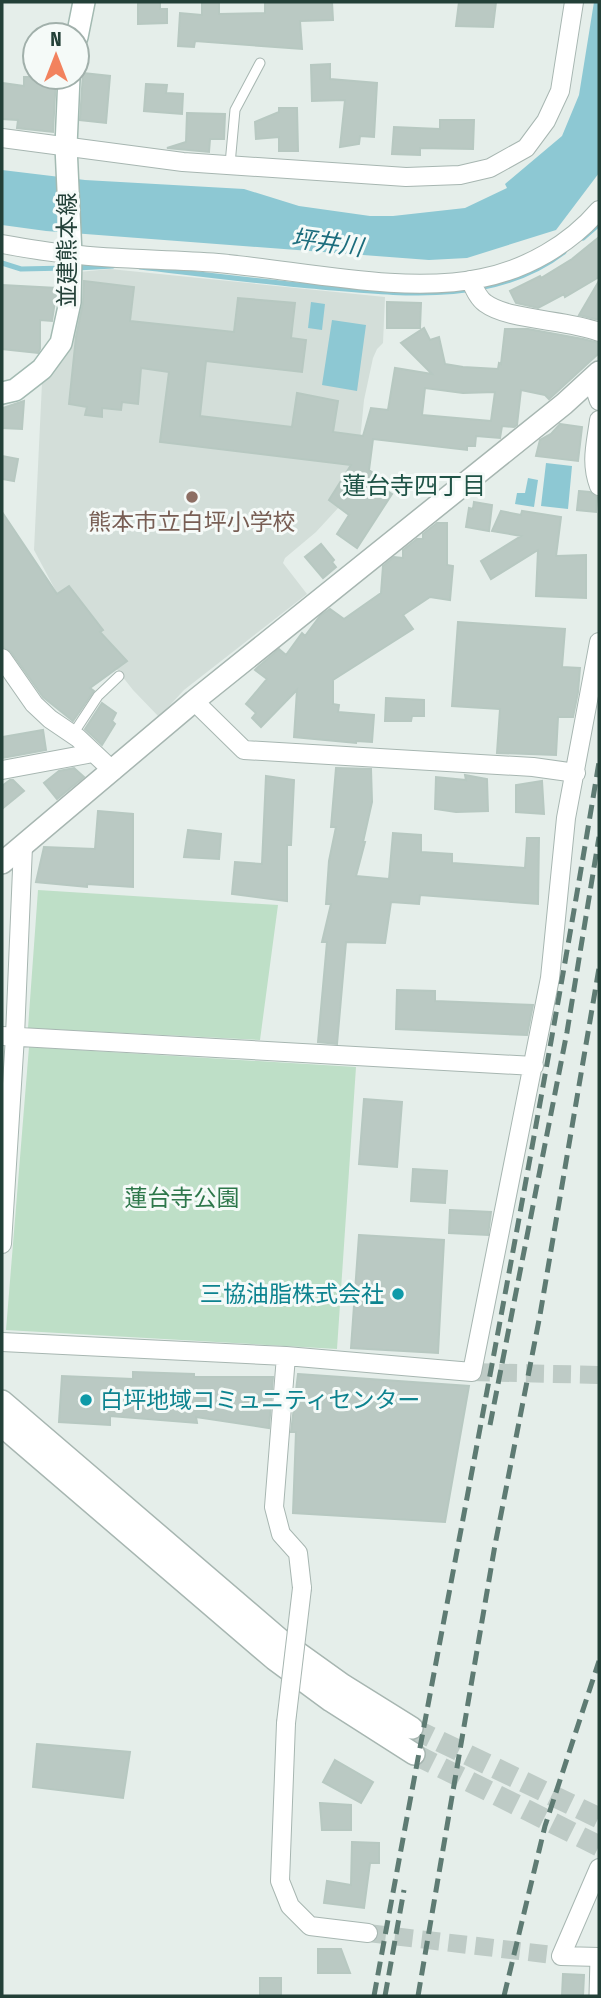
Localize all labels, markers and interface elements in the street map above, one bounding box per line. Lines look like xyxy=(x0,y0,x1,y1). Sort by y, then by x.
north arrow xyxy=(21,21,91,91)
text: N xyxy=(50,28,62,51)
street label: 並建熊本線 xyxy=(53,193,81,308)
water label: 坪井川 xyxy=(289,224,368,262)
district label: 蓮台寺四丁目 xyxy=(342,472,486,500)
marker: 熊本市立白坪小学校 xyxy=(184,489,200,505)
place label: 熊本市立白坪小学校 xyxy=(89,508,296,536)
park label: 蓮台寺公園 xyxy=(125,1184,240,1212)
place label: 三協油脂株式会社 xyxy=(200,1280,384,1308)
marker: 三協油脂株式会社 xyxy=(390,1286,406,1302)
place label: 白坪地域コミュニティセンター xyxy=(100,1386,421,1414)
marker: 白坪地域コミュニティセンター xyxy=(78,1392,94,1408)

